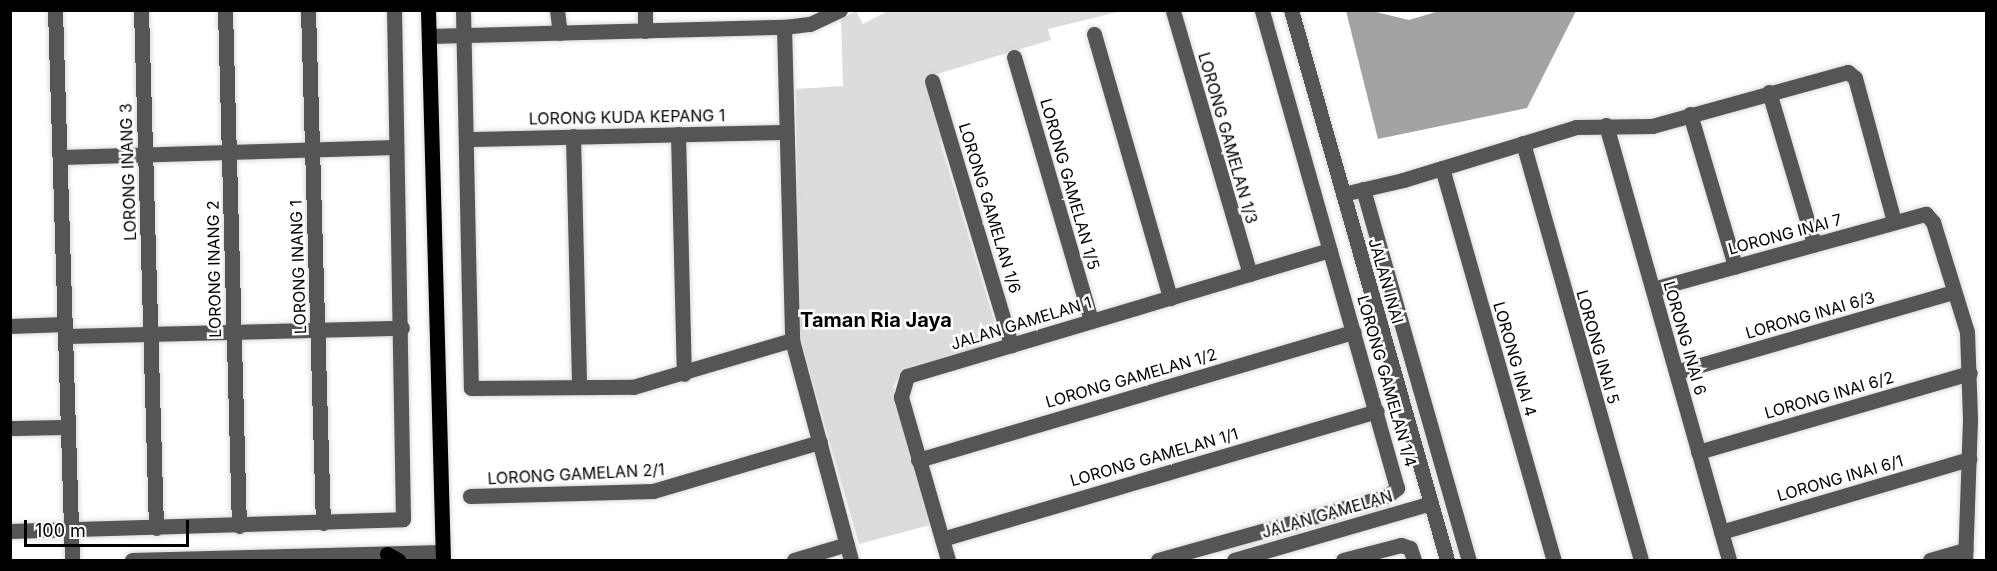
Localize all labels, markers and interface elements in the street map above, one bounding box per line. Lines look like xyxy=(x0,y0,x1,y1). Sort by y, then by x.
street label: LORONG GAMELAN 1/3 xyxy=(1194,50,1262,226)
street label: LORONG GAMELAN 1/5 xyxy=(1036,96,1104,272)
street label: LORONG INANG 3 xyxy=(116,103,140,241)
street label: LORONG KUDA KEPANG 1 xyxy=(529,106,725,128)
street label: LORONG GAMELAN 1/6 xyxy=(955,120,1025,296)
street label: LORONG INANG 2 xyxy=(203,200,225,338)
street label: LORONG INANG 1 xyxy=(286,200,310,334)
street label: LORONG INAI 7 xyxy=(1726,210,1844,258)
street label: JALAN INAI xyxy=(1365,236,1407,326)
street label: LORONG INAI 6 xyxy=(1660,279,1710,397)
street label: LORONG INAI 6/3 xyxy=(1743,287,1877,343)
street label: LORONG INAI 5 xyxy=(1573,288,1623,406)
street label: JALAN GAMELAN 1 xyxy=(948,292,1094,354)
street label: LORONG GAMELAN 1/4 xyxy=(1353,293,1421,469)
street label: LORONG INAI 4 xyxy=(1489,299,1541,419)
district label: Taman Ria Jaya xyxy=(800,308,952,332)
street label: LORONG GAMELAN 1/2 xyxy=(1043,344,1219,412)
street label: LORONG INAI 6/2 xyxy=(1762,367,1896,423)
street label: LORONG GAMELAN 1/1 xyxy=(1068,424,1240,490)
street label: LORONG INAI 6/1 xyxy=(1775,451,1905,505)
street label: LORONG GAMELAN 2/1 xyxy=(487,460,665,488)
street label: JALAN GAMELAN xyxy=(1259,486,1395,542)
scale bar xyxy=(27,508,192,546)
text: 100 m xyxy=(35,520,86,541)

